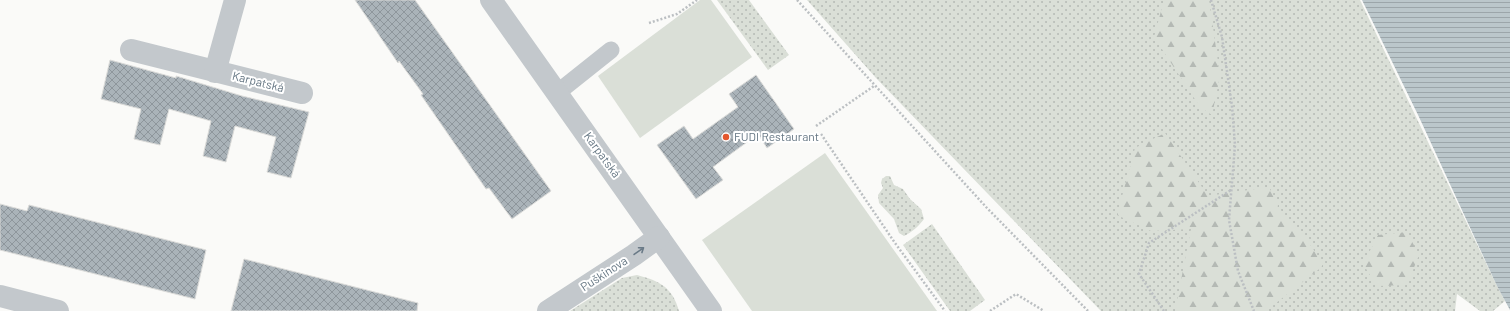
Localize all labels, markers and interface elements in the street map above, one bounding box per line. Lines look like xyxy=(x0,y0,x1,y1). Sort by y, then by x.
street label: Karpatská xyxy=(231,68,286,94)
street label: Karpatská xyxy=(582,129,624,180)
place label: FUDI Restaurant xyxy=(734,129,819,143)
marker: FUDI Restaurant xyxy=(721,132,731,142)
one-way arrow xyxy=(633,247,644,255)
street label: Puškinova xyxy=(577,253,629,293)

